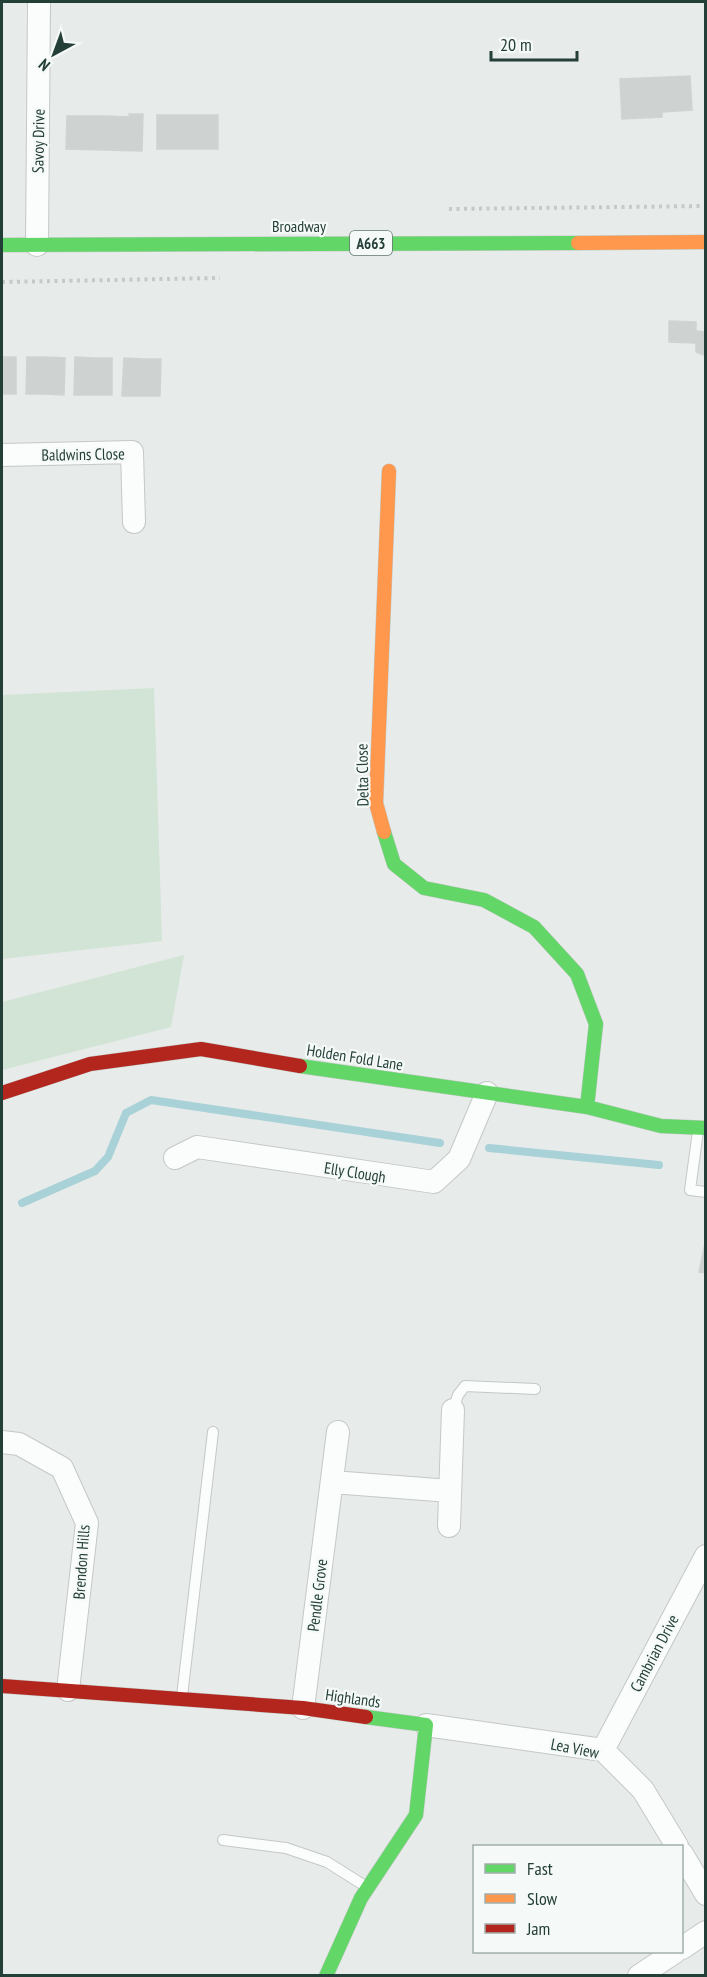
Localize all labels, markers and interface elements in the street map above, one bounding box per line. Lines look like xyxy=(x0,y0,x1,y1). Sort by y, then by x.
north arrow xyxy=(24,24,84,84)
scale bar xyxy=(491,24,576,62)
text: 20 m xyxy=(500,33,532,56)
text: N xyxy=(34,55,54,76)
street label: Savoy Drive xyxy=(27,109,49,173)
street label: Broadway xyxy=(272,216,326,236)
road number: A663 xyxy=(350,231,392,255)
street label: Baldwins Close xyxy=(41,443,125,465)
street label: Delta Close xyxy=(351,743,373,807)
street label: Holden Fold Lane xyxy=(305,1040,405,1074)
street label: Elly Clough xyxy=(323,1157,387,1187)
street label: Brendon Hills xyxy=(68,1524,94,1600)
street label: Pendle Grove xyxy=(303,1558,331,1632)
street label: Cambrian Drive xyxy=(625,1611,683,1695)
street label: Highlands xyxy=(324,1684,382,1712)
street label: Lea View xyxy=(549,1734,601,1763)
legend xyxy=(473,1845,683,1953)
text: Fast xyxy=(527,1857,553,1880)
text: Slow xyxy=(527,1887,558,1910)
text: Jam xyxy=(526,1917,550,1940)

